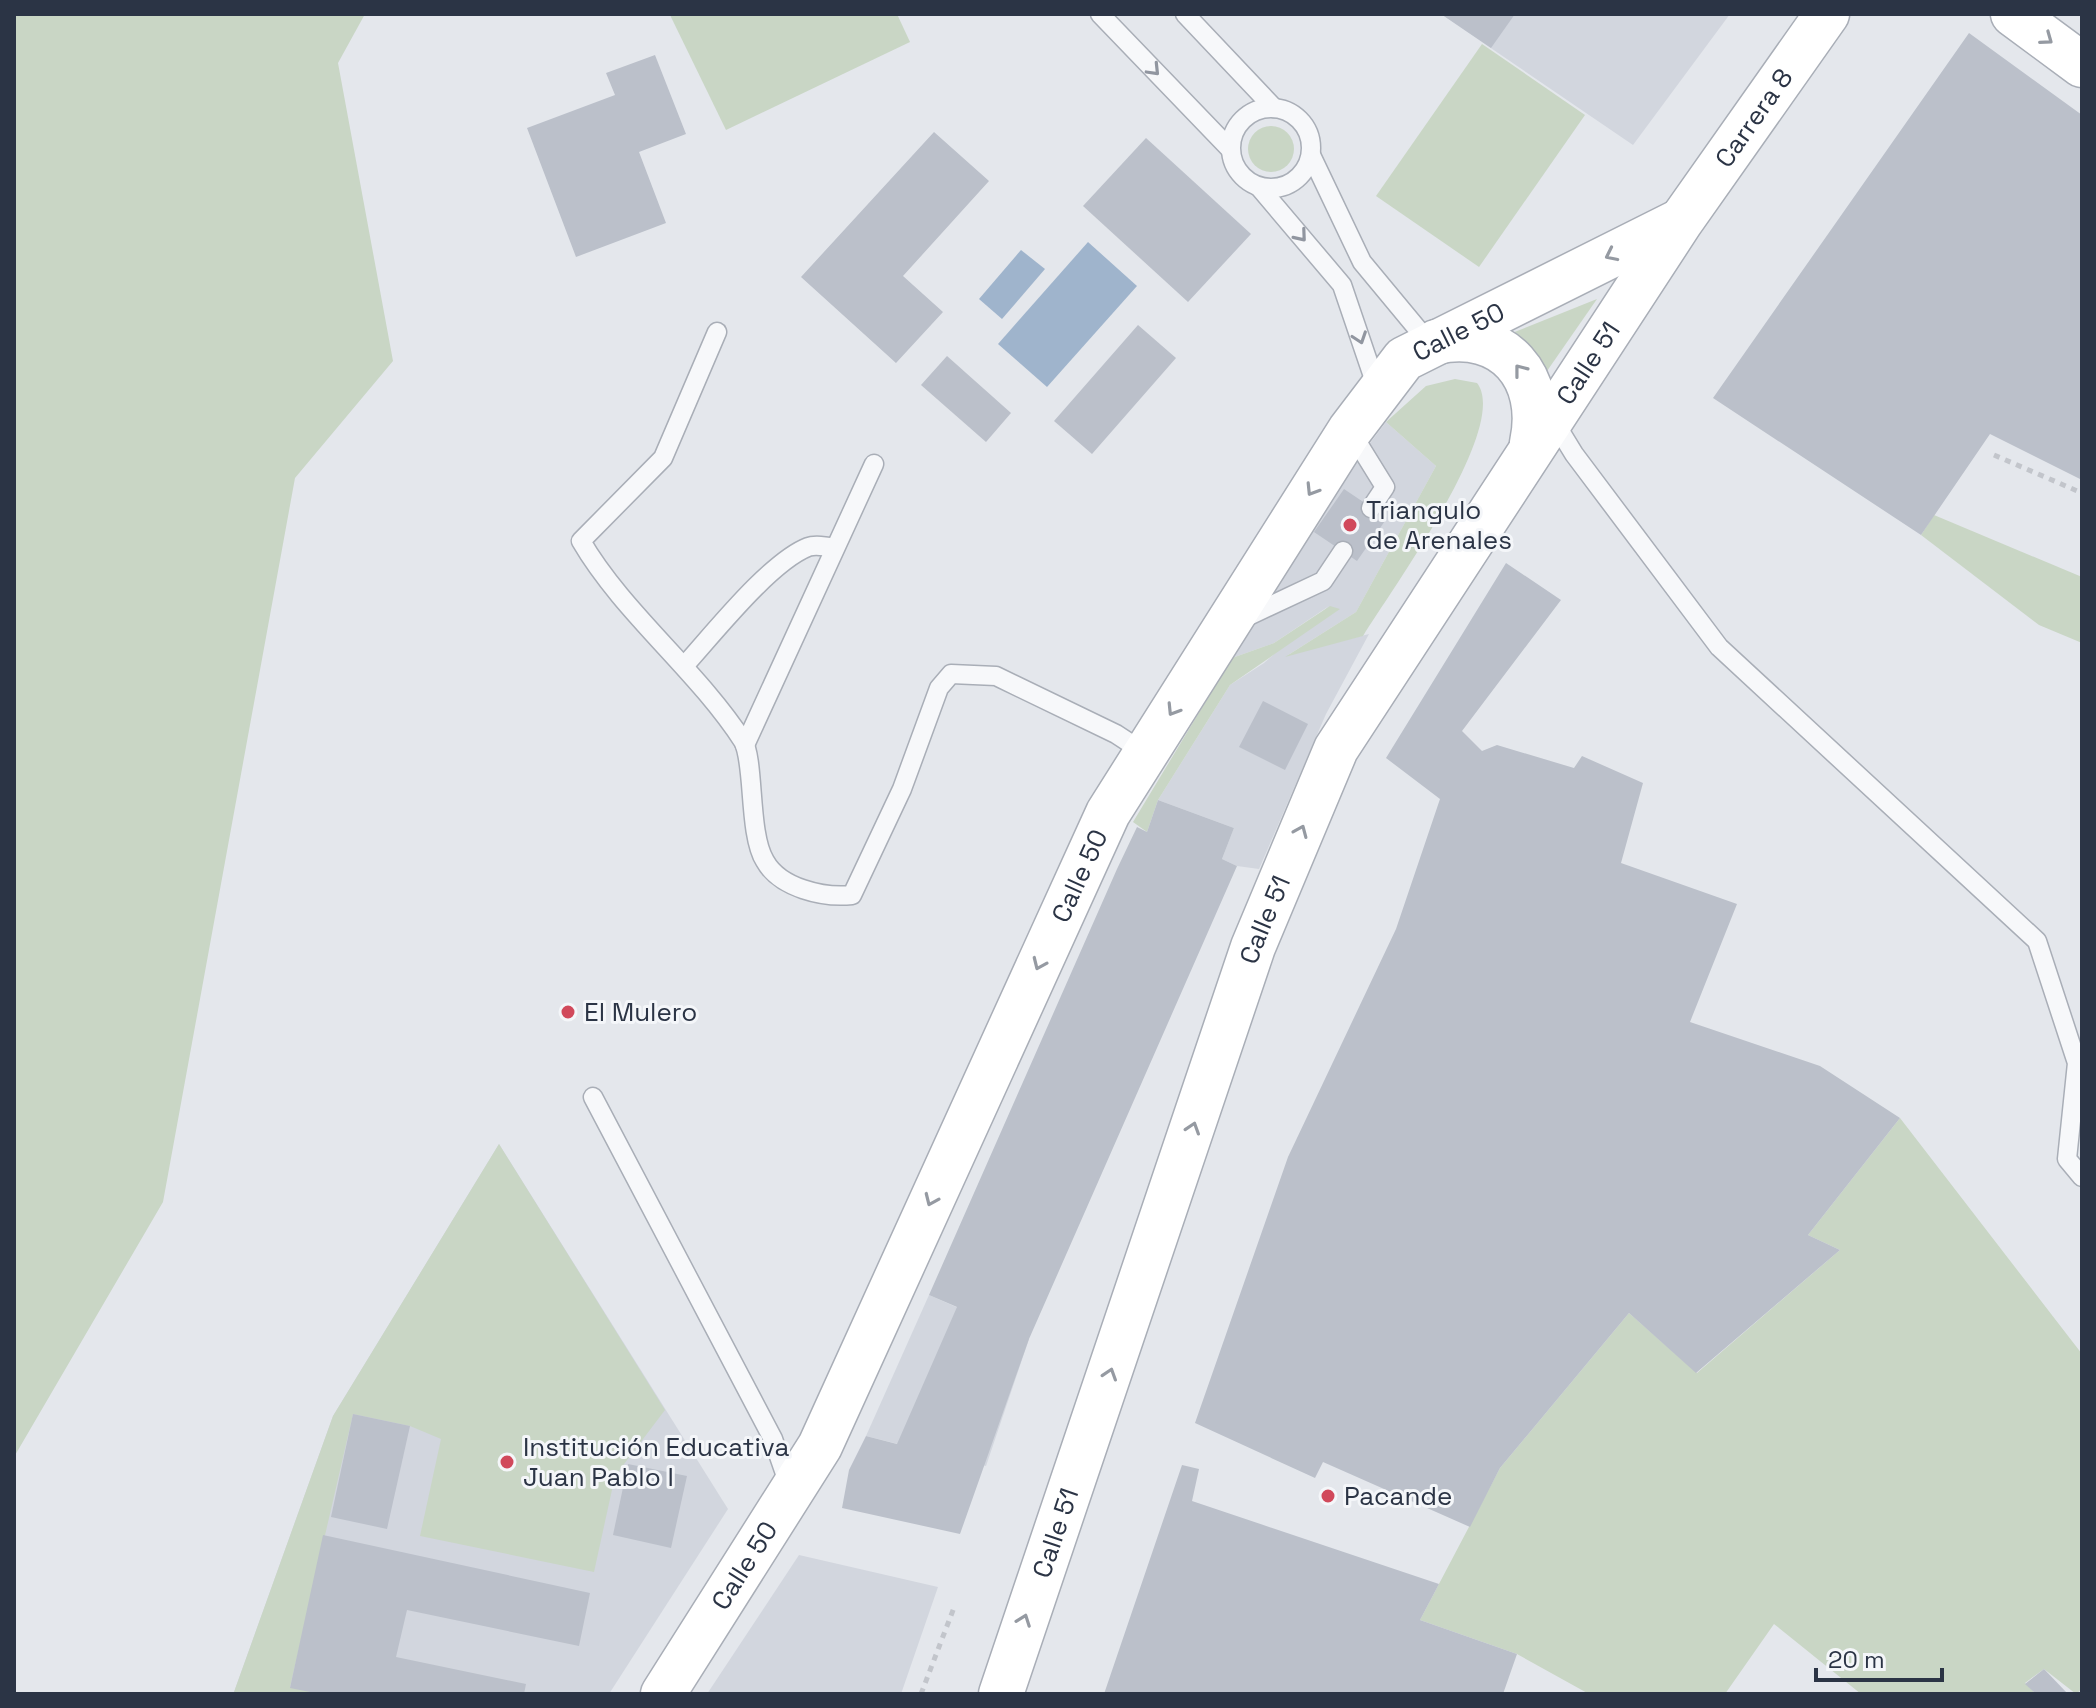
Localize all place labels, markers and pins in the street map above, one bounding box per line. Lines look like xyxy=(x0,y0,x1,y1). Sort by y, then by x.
place label: Triangulo de Arenales xyxy=(1366,493,1512,557)
marker: Triangulo de Arenales xyxy=(1341,516,1359,534)
place label: El Mulero xyxy=(584,995,697,1029)
marker: El Mulero xyxy=(559,1003,577,1021)
place label: Institución Educativa Juan Pablo I xyxy=(523,1430,789,1494)
marker: Institución Educativa Juan Pablo I xyxy=(498,1453,516,1471)
place label: Pacande xyxy=(1344,1479,1453,1513)
marker: Pacande xyxy=(1319,1487,1337,1505)

